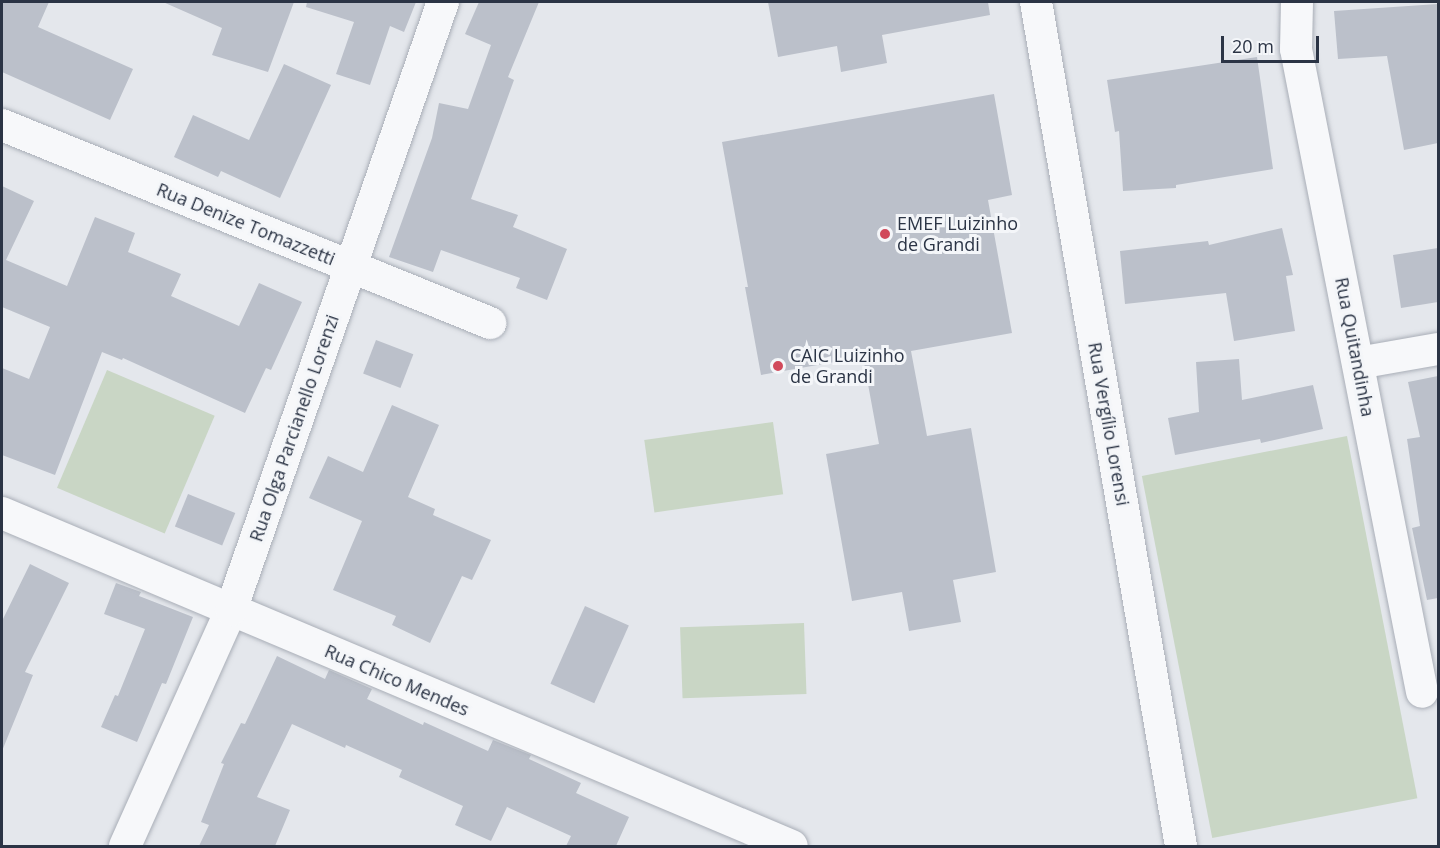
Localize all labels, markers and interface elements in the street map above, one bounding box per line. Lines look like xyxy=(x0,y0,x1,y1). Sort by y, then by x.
scale bar xyxy=(1224,24,1322,62)
text: 20 m xyxy=(1232,34,1274,58)
street label: Rua Denize Tomazzetti xyxy=(154,178,338,270)
place label: EMEF Luizinho de Grandi xyxy=(897,213,1018,256)
marker: EMEF Luizinho de Grandi xyxy=(878,227,892,241)
street label: Rua Quitandinha xyxy=(1331,275,1379,419)
street label: Rua Olga Parcianello Lorenzi xyxy=(245,312,343,544)
street label: Rua Vergílio Lorensi xyxy=(1084,340,1134,508)
place label: CAIC Luizinho de Grandi xyxy=(790,345,905,388)
marker: CAIC Luizinho de Grandi xyxy=(771,359,785,373)
street label: Rua Chico Mendes xyxy=(321,640,473,720)

